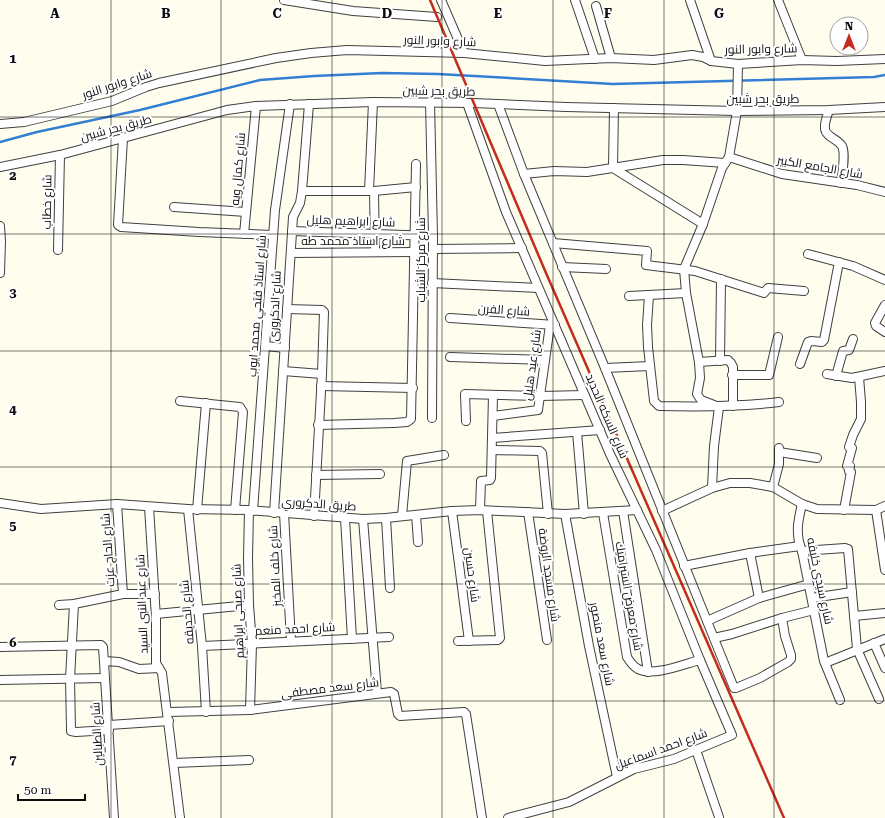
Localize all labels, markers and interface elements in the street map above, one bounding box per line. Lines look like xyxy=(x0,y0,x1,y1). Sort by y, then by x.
text: A xyxy=(50,6,60,21)
text: B xyxy=(161,6,171,21)
text: C xyxy=(272,6,282,21)
text: D xyxy=(382,6,392,21)
text: E xyxy=(494,6,502,21)
text: F xyxy=(604,6,612,21)
text: G xyxy=(714,6,724,21)
north arrow xyxy=(829,16,869,56)
text: N xyxy=(845,20,854,33)
street label: شارع وابور النور xyxy=(402,33,477,50)
street label: شارع وابور النور xyxy=(724,41,797,58)
text: 1 xyxy=(9,51,17,66)
street label: شارع وابور النور xyxy=(79,66,154,103)
street label: طريق بحر شبين xyxy=(402,83,476,99)
street label: طريق بحر شبين xyxy=(727,92,800,106)
street label: طريق بحر شبين xyxy=(79,112,153,144)
street label: شارع كمال ويه xyxy=(228,132,249,206)
street label: شارع الجامع الكبير xyxy=(775,152,864,182)
text: 2 xyxy=(9,168,17,183)
street label: شارع خطاب xyxy=(40,174,55,230)
street label: شارع ابراهيم هليل xyxy=(306,212,396,231)
street label: شارع مركز الشباب xyxy=(414,217,429,303)
street label: شارع استاذ فتحي محمد ايوب xyxy=(245,234,272,378)
street label: شارع استاذ محمد طه xyxy=(301,234,405,249)
street label: شارع الدكرورى xyxy=(266,270,285,342)
text: 3 xyxy=(9,285,17,300)
street label: شارع الفرن xyxy=(477,301,531,320)
street label: شارع عيد هليل xyxy=(520,329,545,402)
street label: شارع السكه الحديد xyxy=(582,371,631,461)
text: 4 xyxy=(9,402,17,417)
street label: طريق الدكروري xyxy=(281,494,357,517)
street label: شارع الحاج عزت xyxy=(98,513,119,587)
text: 5 xyxy=(9,518,17,533)
street label: شارع خلف المخبز xyxy=(266,525,285,608)
street label: شارع مسجد الروضة xyxy=(535,527,563,623)
street label: شارع سيدى خليفه xyxy=(803,536,836,626)
street label: شارع معرض السيراميك xyxy=(612,540,646,652)
street label: شارع حسين xyxy=(461,547,482,603)
street label: شارع عبد النبى السيد xyxy=(133,554,152,654)
street label: شارع صبحى ابراهيم xyxy=(229,563,248,659)
street label: شارع الحديقه xyxy=(177,579,198,645)
street label: شارع سعد منصور xyxy=(586,600,617,687)
street label: شارع احمد منعم xyxy=(254,620,336,639)
text: 6 xyxy=(9,635,17,650)
street label: شارع سعد مصطفى xyxy=(280,675,380,702)
street label: شارع الطبالين xyxy=(88,702,107,766)
street label: شارع احمد اسماعيل xyxy=(613,726,710,773)
text: 7 xyxy=(9,752,17,767)
scale bar xyxy=(18,776,85,802)
text: 50 m xyxy=(24,783,51,797)

